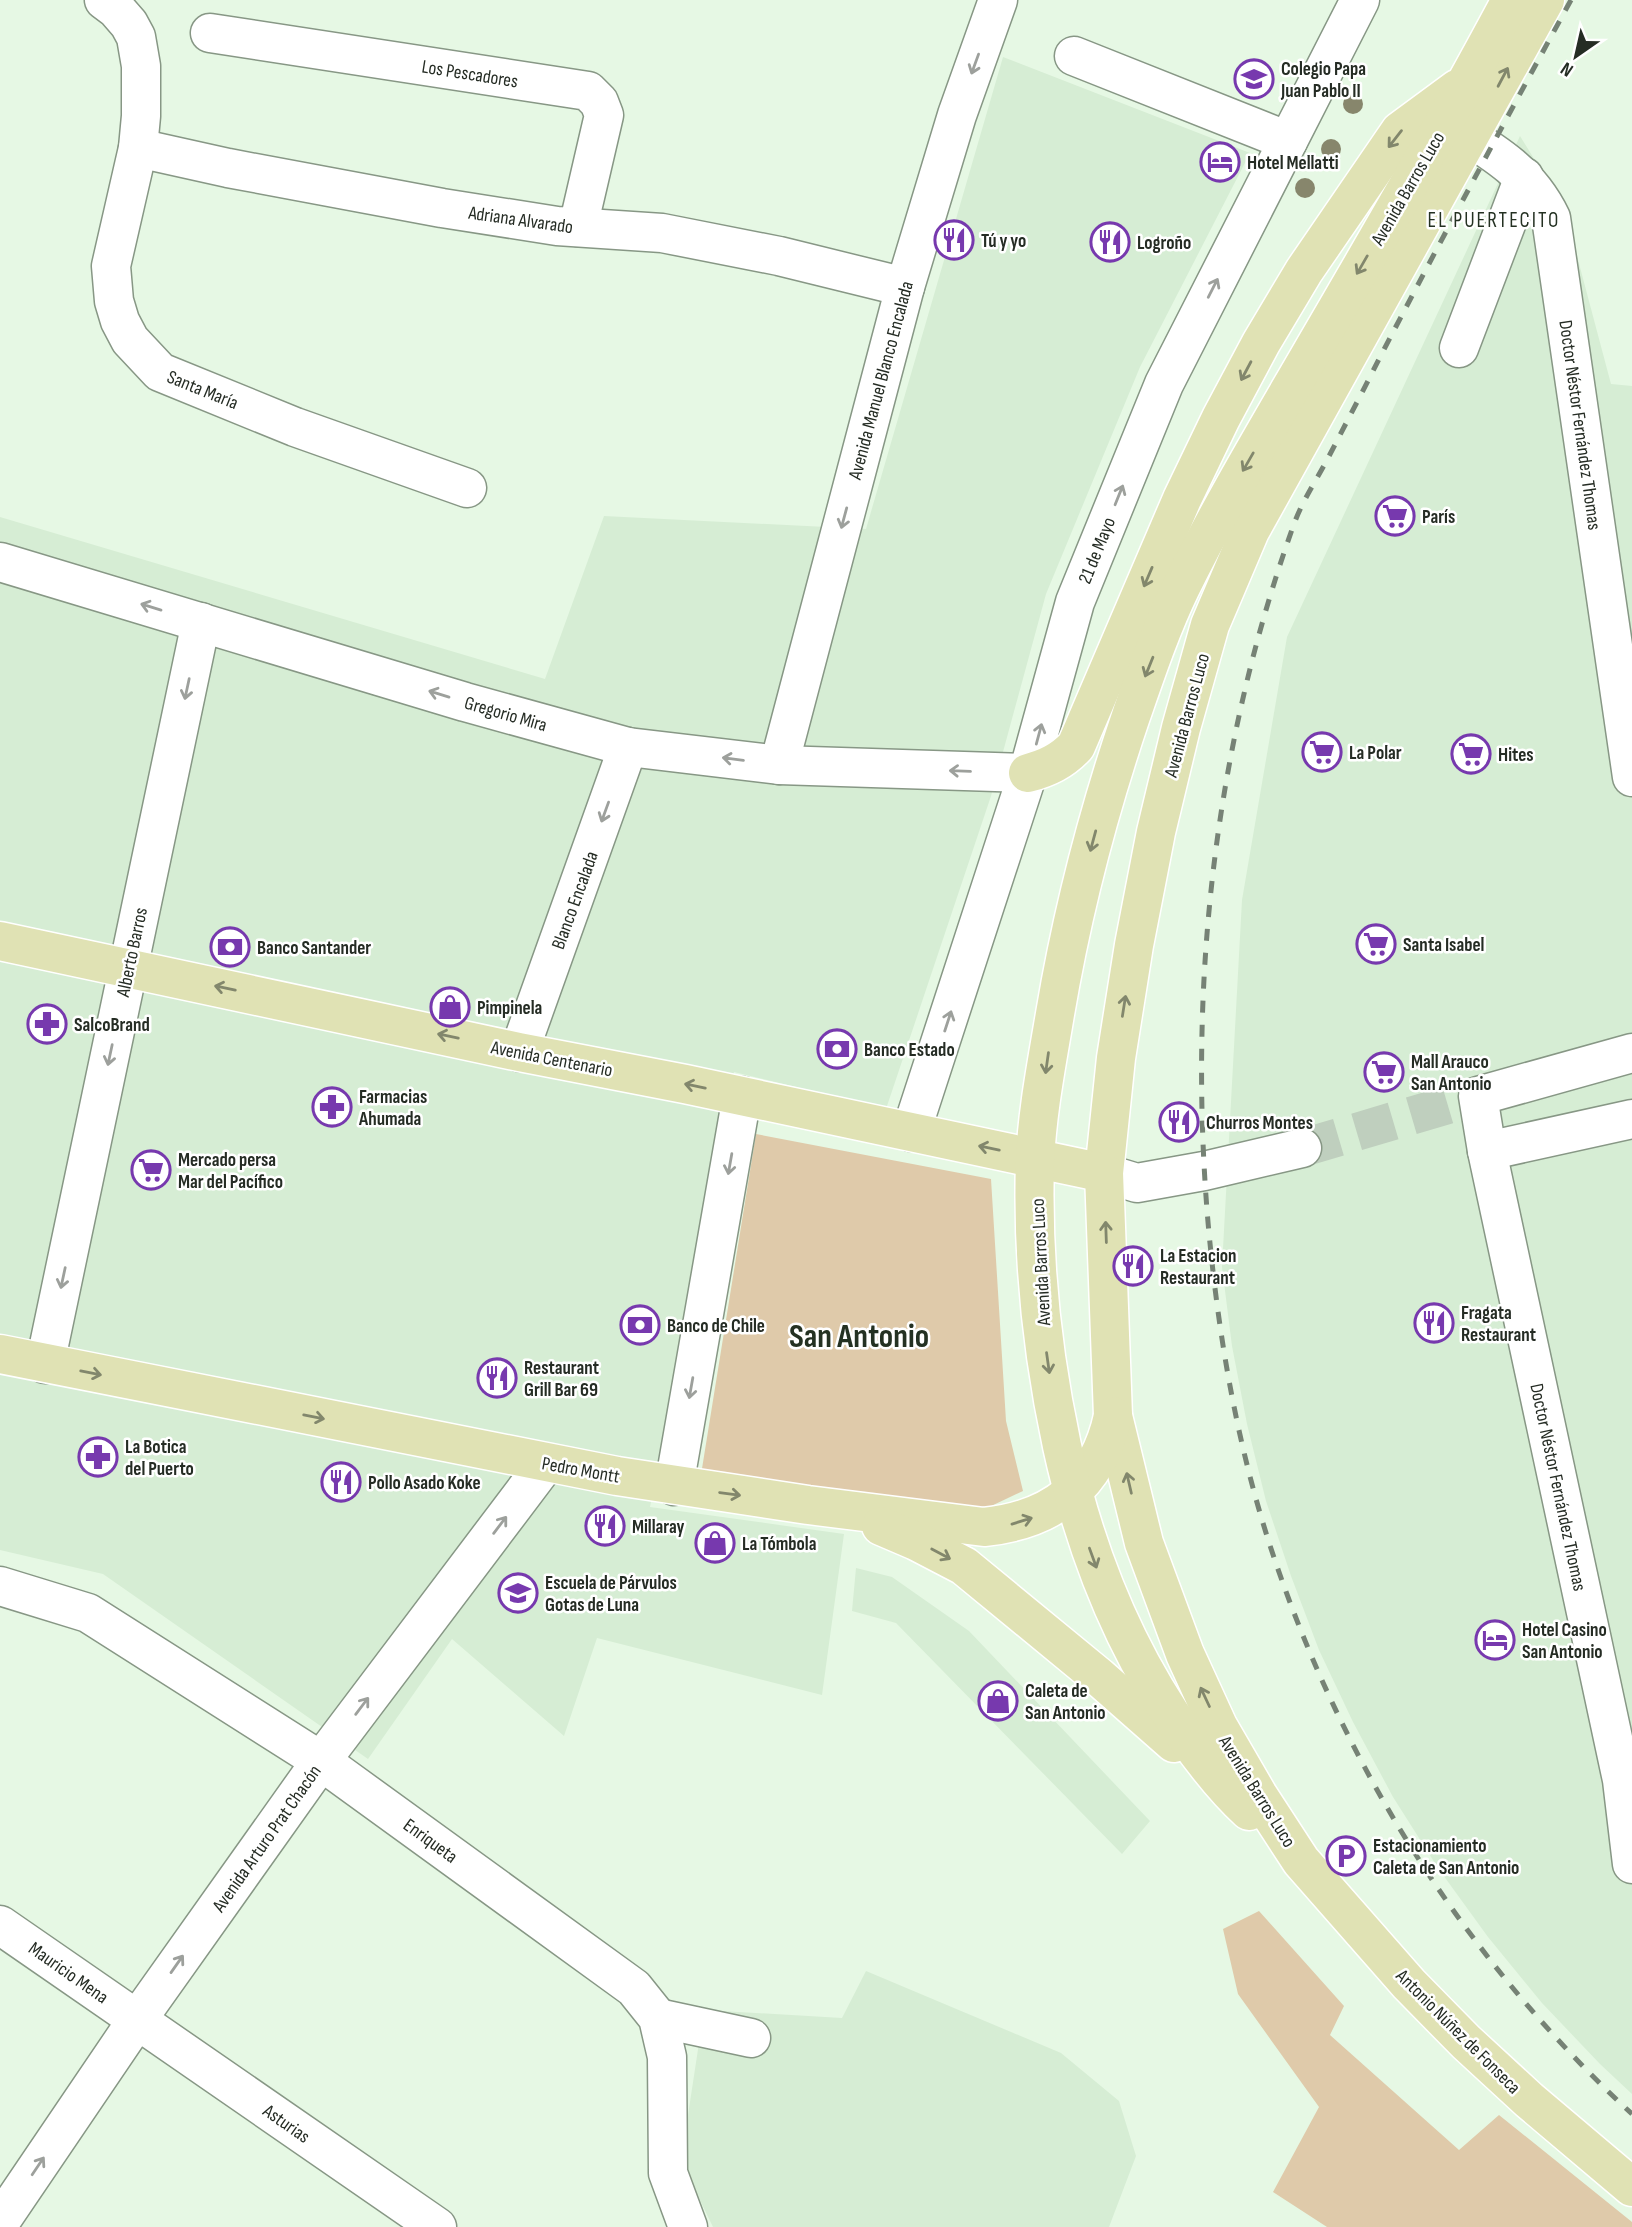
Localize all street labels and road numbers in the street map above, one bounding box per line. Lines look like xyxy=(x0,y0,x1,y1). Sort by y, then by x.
street label: Los Pescadores xyxy=(420,56,520,93)
street label: Avenida Barros Luco xyxy=(1366,128,1450,250)
street label: Adriana Alvarado xyxy=(466,202,574,239)
street label: Avenida Manuel Blanco Encalada xyxy=(844,279,919,483)
street label: Doctor Néstor Fernández Thomas xyxy=(1553,319,1606,532)
street label: Santa María xyxy=(164,366,241,415)
street label: 21 de Mayo xyxy=(1074,514,1121,587)
street label: Avenida Barros Luco xyxy=(1160,651,1215,781)
street label: Gregorio Mira xyxy=(462,692,550,737)
street label: Blanco Encalada xyxy=(547,848,604,953)
street label: Alberto Barros xyxy=(112,905,153,1000)
street label: Avenida Centenario xyxy=(488,1036,614,1083)
street label: Avenida Barros Luco xyxy=(1027,1198,1056,1327)
street label: Doctor Néstor Fernández Thomas xyxy=(1524,1381,1591,1593)
street label: Pedro Montt xyxy=(540,1452,622,1489)
street label: Avenida Barros Luco xyxy=(1213,1731,1300,1852)
street label: Avenida Arturo Prat Chacón xyxy=(207,1761,327,1918)
street label: Enriqueta xyxy=(399,1814,462,1869)
street label: Mauricio Mena xyxy=(24,1937,112,2009)
street label: Antonio Núñez de Fonseca xyxy=(1390,1964,1525,2099)
street label: Asturias xyxy=(257,2099,314,2149)

